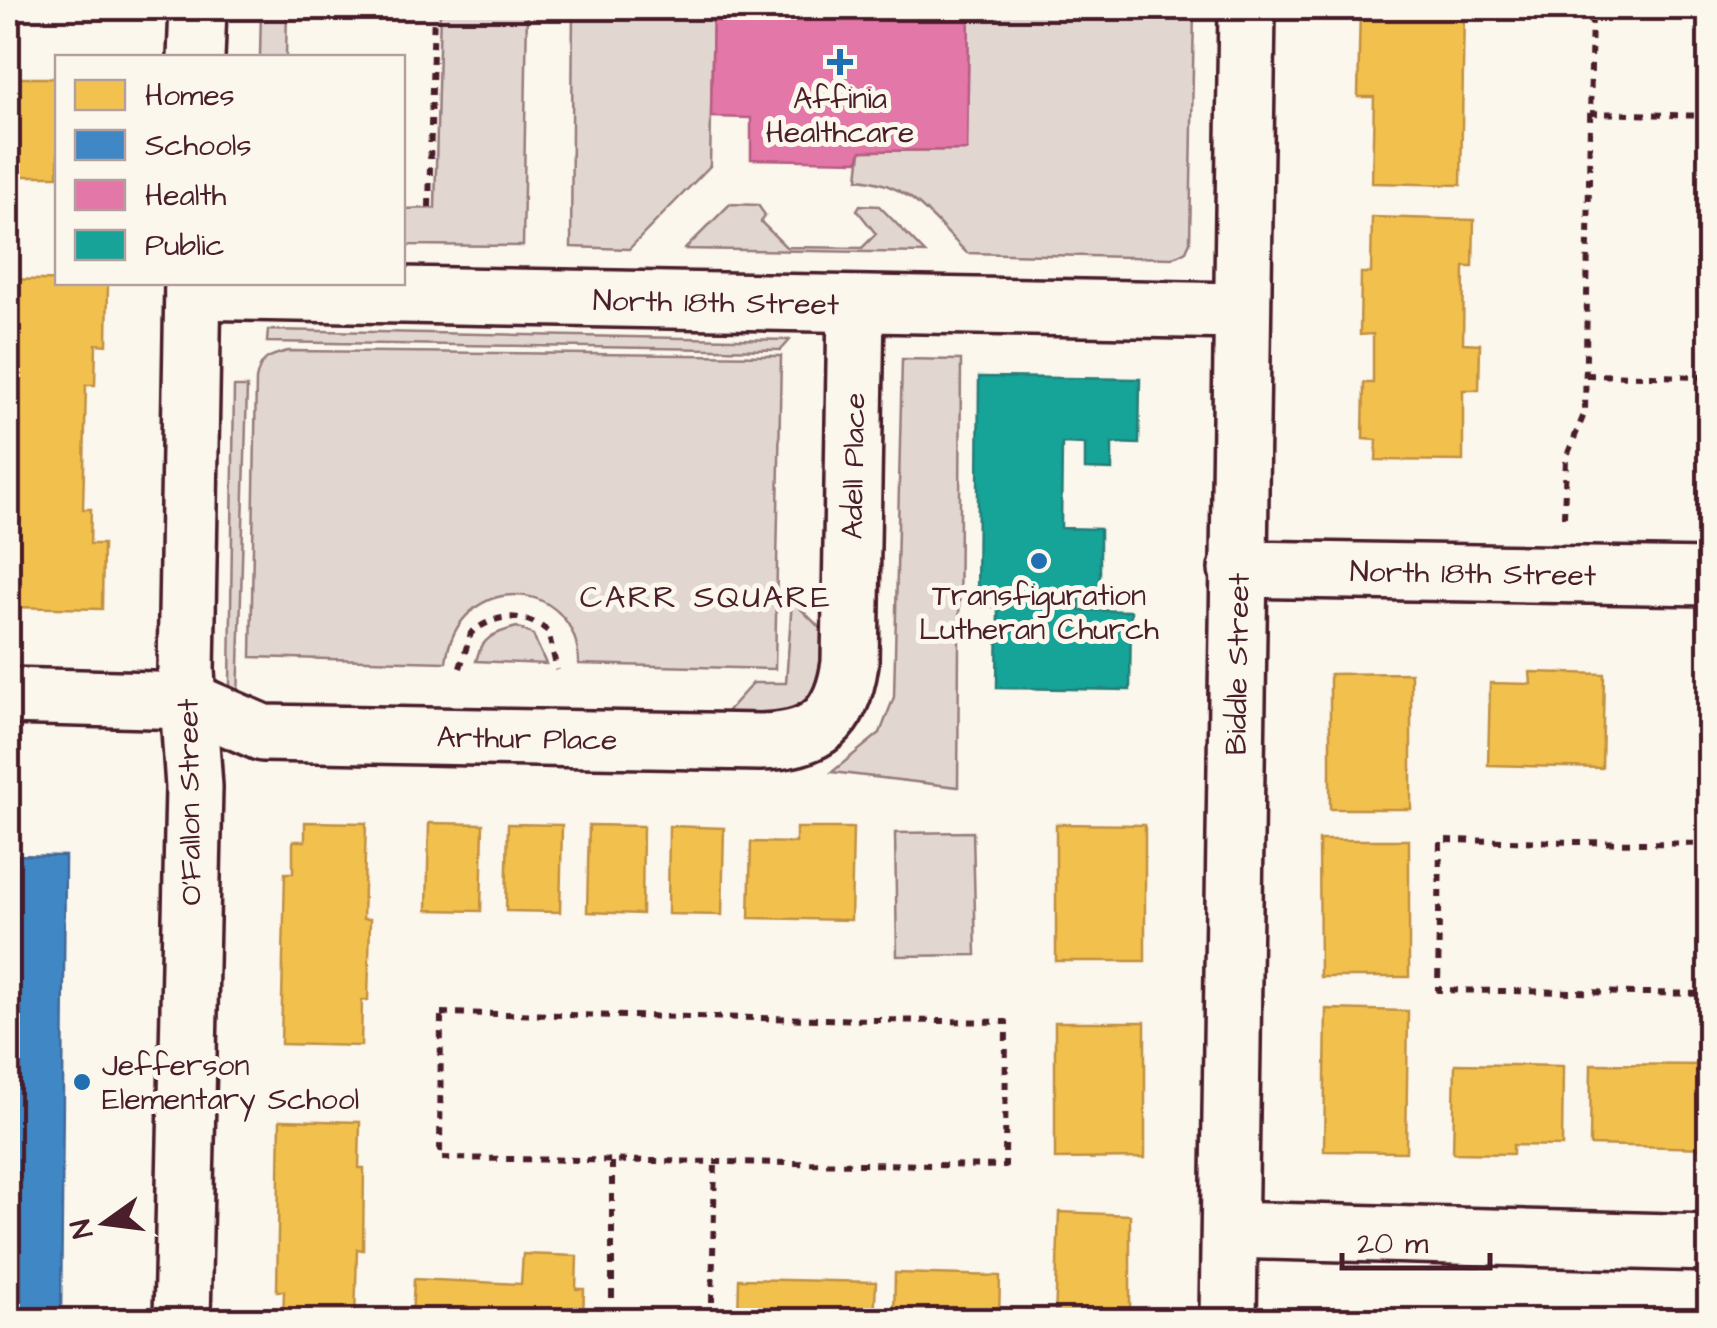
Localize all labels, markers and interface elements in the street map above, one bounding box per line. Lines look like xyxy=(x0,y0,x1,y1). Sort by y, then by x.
marker: Affinia Healthcare xyxy=(827,49,853,75)
legend xyxy=(55,55,405,285)
text: Homes xyxy=(145,75,235,117)
place label: Affinia Healthcare xyxy=(766,78,914,154)
text: Schools xyxy=(145,125,252,167)
text: Health xyxy=(145,175,227,217)
text: Public xyxy=(145,225,224,267)
street label: North 18th Street xyxy=(593,280,839,326)
street label: Adell Place xyxy=(832,392,876,540)
marker: Transfiguration Lutheran Church xyxy=(1028,550,1050,572)
street label: North 18th Street xyxy=(1350,551,1596,597)
street label: Biddle Street xyxy=(1215,573,1261,755)
district label: CARR SQUARE xyxy=(580,575,832,620)
place label: Transfiguration Lutheran Church xyxy=(919,575,1159,651)
street label: O'Fallon Street xyxy=(167,698,213,906)
street label: Arthur Place xyxy=(436,716,618,762)
place label: Jefferson Elementary School xyxy=(102,1045,359,1122)
marker: Jefferson Elementary School xyxy=(71,1071,93,1093)
north arrow xyxy=(55,1173,155,1273)
scale bar xyxy=(1342,1208,1490,1270)
text: N xyxy=(61,1215,103,1242)
text: 20 m xyxy=(1357,1223,1429,1265)

